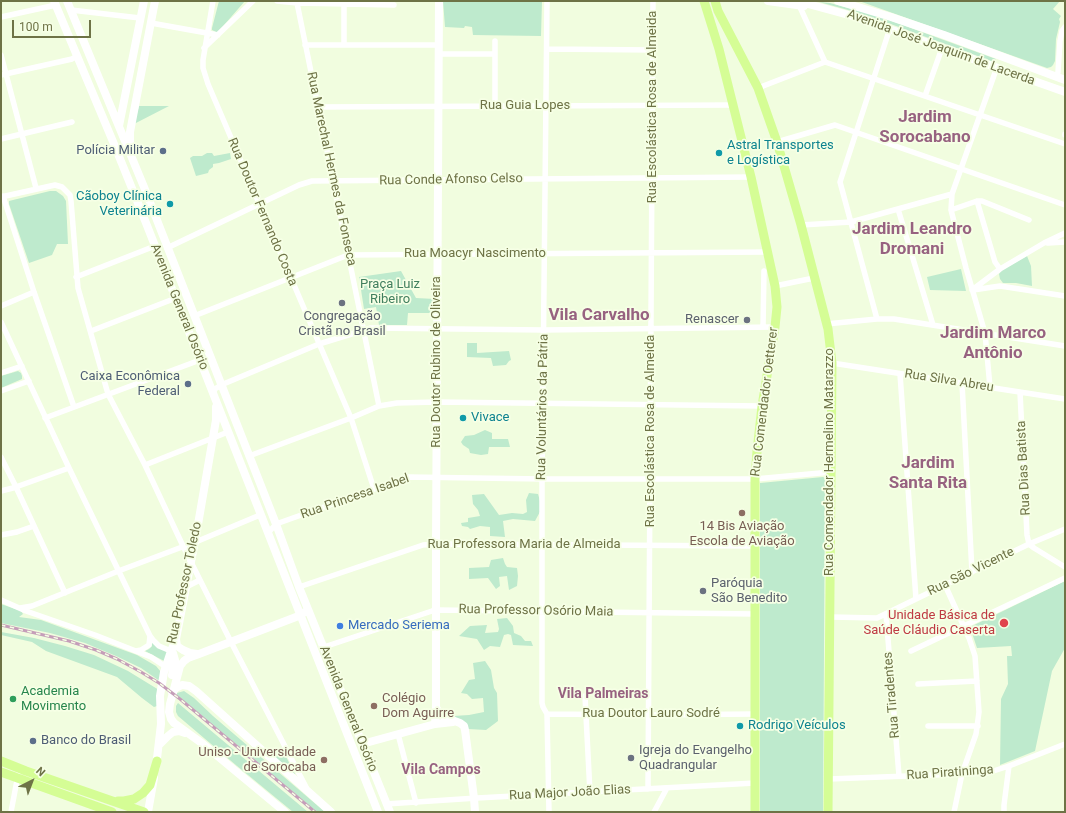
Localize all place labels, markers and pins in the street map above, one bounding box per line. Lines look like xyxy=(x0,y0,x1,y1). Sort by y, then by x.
place label: Astral Transportes e Logística xyxy=(727,138,834,169)
place label: Polícia Militar xyxy=(76,143,155,159)
marker: Polícia Militar xyxy=(158,146,168,156)
marker: Astral Transportes e Logística xyxy=(714,148,724,158)
place label: Cãoboy Clínica Veterinária xyxy=(76,189,162,220)
marker: Cãoboy Clínica Veterinária xyxy=(165,199,175,209)
marker: Congregação Cristã no Brasil xyxy=(337,298,347,308)
place label: Congregação Cristã no Brasil xyxy=(298,309,386,340)
place label: Renascer xyxy=(685,312,739,328)
marker: Renascer xyxy=(742,315,752,325)
place label: Caixa Econômica Federal xyxy=(80,369,180,400)
marker: Caixa Econômica Federal xyxy=(183,379,193,389)
place label: Vivace xyxy=(471,410,509,426)
marker: Vivace xyxy=(458,413,468,423)
marker: 14 Bis Aviação Escola de Aviação xyxy=(737,508,747,518)
place label: 14 Bis Aviação Escola de Aviação xyxy=(689,519,795,550)
place label: Paróquia São Benedito xyxy=(711,576,788,607)
marker: Paróquia São Benedito xyxy=(698,586,708,596)
place label: Unidade Básica de Saúde Cláudio Caserta xyxy=(863,608,995,639)
marker: Unidade Básica de Saúde Cláudio Caserta xyxy=(998,617,1010,629)
place label: Mercado Seriema xyxy=(348,618,450,634)
marker: Mercado Seriema xyxy=(335,621,345,631)
place label: Academia Movimento xyxy=(21,684,86,715)
place label: Colégio Dom Aguirre xyxy=(382,691,454,722)
marker: Academia Movimento xyxy=(8,694,18,704)
marker: Colégio Dom Aguirre xyxy=(369,701,379,711)
place label: Rodrigo Veículos xyxy=(748,718,846,734)
marker: Rodrigo Veículos xyxy=(735,721,745,731)
place label: Banco do Brasil xyxy=(41,733,131,749)
marker: Banco do Brasil xyxy=(28,736,38,746)
place label: Igreja do Evangelho Quadrangular xyxy=(639,743,752,774)
place label: Uniso - Universidade de Sorocaba xyxy=(198,745,316,776)
marker: Igreja do Evangelho Quadrangular xyxy=(626,753,636,763)
marker: Uniso - Universidade de Sorocaba xyxy=(319,755,329,765)

